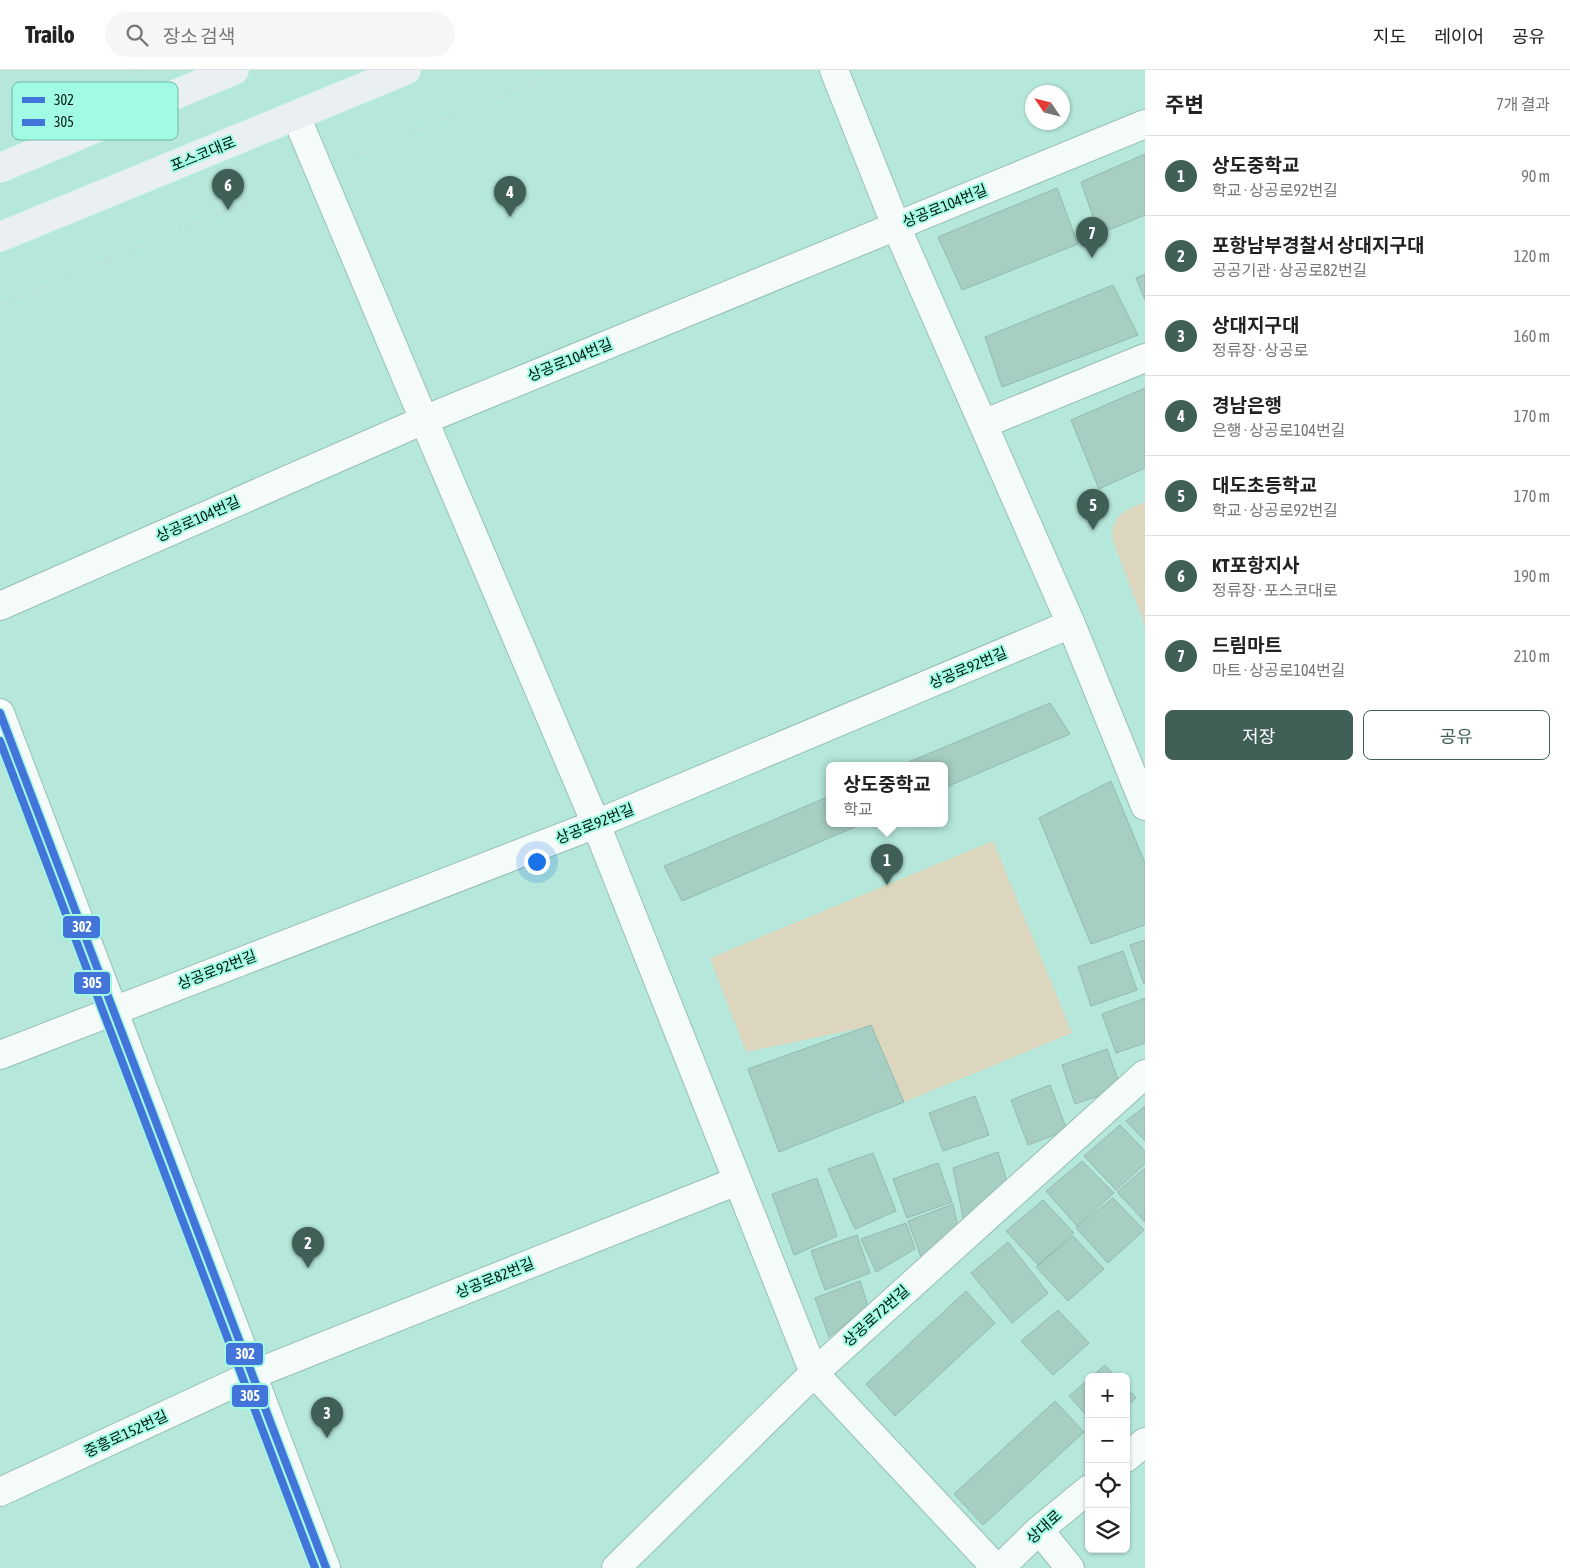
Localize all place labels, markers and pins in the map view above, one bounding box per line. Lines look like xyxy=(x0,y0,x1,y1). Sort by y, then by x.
pin: 6 xyxy=(212,169,244,210)
pin: 4 xyxy=(494,176,526,217)
pin: 7 xyxy=(1076,217,1108,258)
pin: 5 xyxy=(1077,489,1109,530)
pin: 1 xyxy=(871,844,903,885)
pin: 2 xyxy=(292,1227,324,1268)
pin: 3 xyxy=(311,1397,343,1438)

